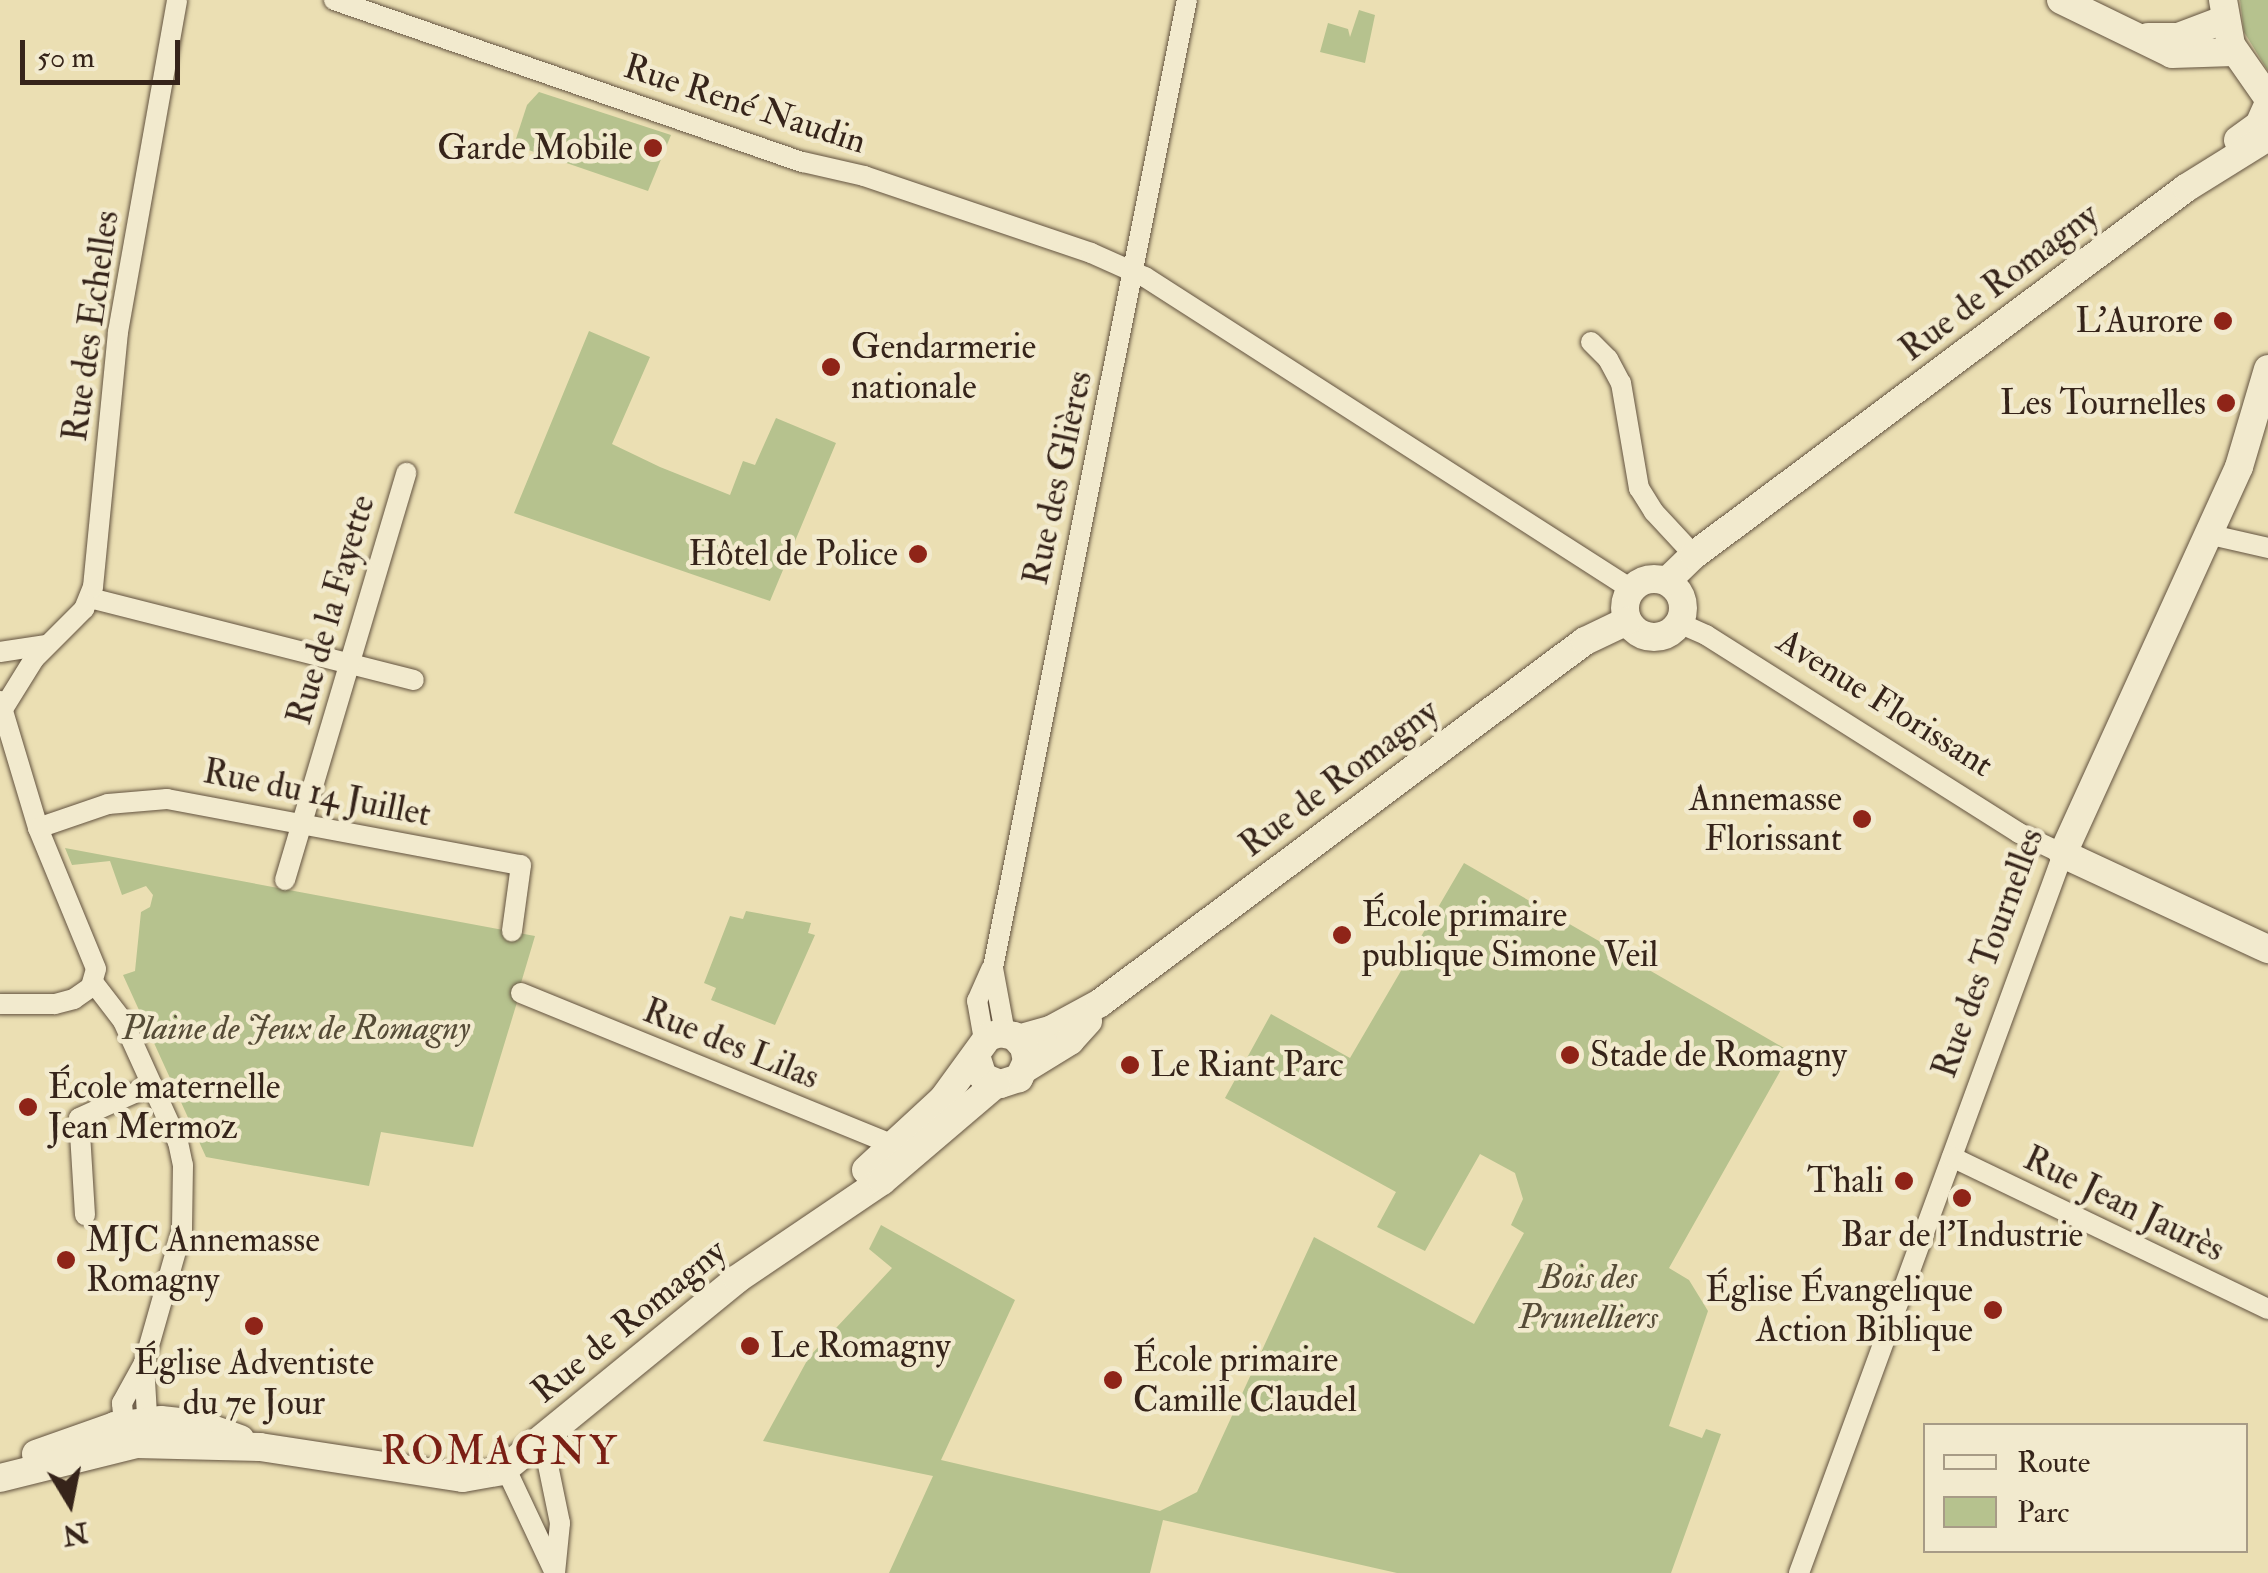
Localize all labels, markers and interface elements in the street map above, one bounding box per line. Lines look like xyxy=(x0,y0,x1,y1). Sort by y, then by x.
scale bar xyxy=(25,20,185,82)
text: 50 m xyxy=(37,39,95,76)
street label: Rue René Naudin xyxy=(619,45,871,163)
place label: Garde Mobile xyxy=(437,127,633,169)
marker: Garde Mobile xyxy=(642,137,664,159)
street label: Rue de Romagny xyxy=(1892,194,2106,370)
street label: Rue des Echelles xyxy=(54,208,128,444)
place label: L'Aurore xyxy=(2076,300,2203,342)
marker: L'Aurore xyxy=(2212,310,2234,332)
place label: Gendarmerie nationale xyxy=(851,326,1036,408)
marker: Gendarmerie nationale xyxy=(820,356,842,378)
street label: Rue des Glières xyxy=(1015,367,1101,589)
place label: Les Tournelles xyxy=(2000,382,2206,424)
marker: Les Tournelles xyxy=(2215,392,2237,414)
street label: Rue de la Fayette xyxy=(278,490,384,730)
place label: Hôtel de Police xyxy=(688,533,898,575)
marker: Hôtel de Police xyxy=(907,543,929,565)
street label: Avenue Florissant xyxy=(1769,620,2001,786)
street label: Rue de Romagny xyxy=(1232,690,1446,866)
street label: Rue du 14 Juillet xyxy=(200,750,434,836)
place label: Annemasse Florissant xyxy=(1689,778,1842,860)
marker: Annemasse Florissant xyxy=(1851,808,1873,830)
street label: Rue des Tournelles xyxy=(1923,822,2053,1084)
place label: École primaire publique Simone Veil xyxy=(1362,894,1658,976)
marker: École primaire publique Simone Veil xyxy=(1331,924,1353,946)
street label: Rue des Lilas xyxy=(637,990,825,1098)
park label: Plaine de Jeux de Romagny xyxy=(122,1007,470,1049)
place label: Stade de Romagny xyxy=(1590,1034,1847,1076)
place label: Le Riant Parc xyxy=(1150,1044,1344,1086)
marker: Stade de Romagny xyxy=(1559,1044,1581,1066)
marker: Le Riant Parc xyxy=(1119,1054,1141,1076)
place label: École maternelle Jean Mermoz xyxy=(48,1066,280,1148)
marker: École maternelle Jean Mermoz xyxy=(17,1096,39,1118)
street label: Rue Jean Jaurès xyxy=(2017,1137,2231,1271)
place label: Thali xyxy=(1807,1160,1884,1202)
marker: Thali xyxy=(1893,1170,1915,1192)
marker: Bar de l'Industrie xyxy=(1951,1187,1973,1209)
place label: Bar de l'Industrie xyxy=(1841,1214,2083,1256)
place label: MJC Annemasse Romagny xyxy=(86,1219,320,1301)
street label: Rue de Romagny xyxy=(524,1230,734,1412)
marker: MJC Annemasse Romagny xyxy=(55,1249,77,1271)
park label: Bois des Prunelliers xyxy=(1518,1256,1658,1338)
place label: Église Évangelique Action Biblique xyxy=(1706,1269,1973,1351)
marker: Église Évangelique Action Biblique xyxy=(1982,1299,2004,1321)
marker: Église Adventiste du 7e Jour xyxy=(243,1315,265,1337)
place label: Le Romagny xyxy=(770,1325,951,1367)
marker: Le Romagny xyxy=(739,1335,761,1357)
place label: École primaire Camille Claudel xyxy=(1133,1339,1357,1421)
place label: Église Adventiste du 7e Jour xyxy=(134,1342,374,1424)
marker: École primaire Camille Claudel xyxy=(1102,1369,1124,1391)
legend xyxy=(1923,1423,2248,1553)
district label: ROMAGNY xyxy=(381,1428,619,1476)
text: Route xyxy=(2017,1444,2090,1481)
north arrow xyxy=(20,1453,120,1553)
text: Parc xyxy=(2017,1494,2069,1531)
text: N xyxy=(60,1514,91,1552)

